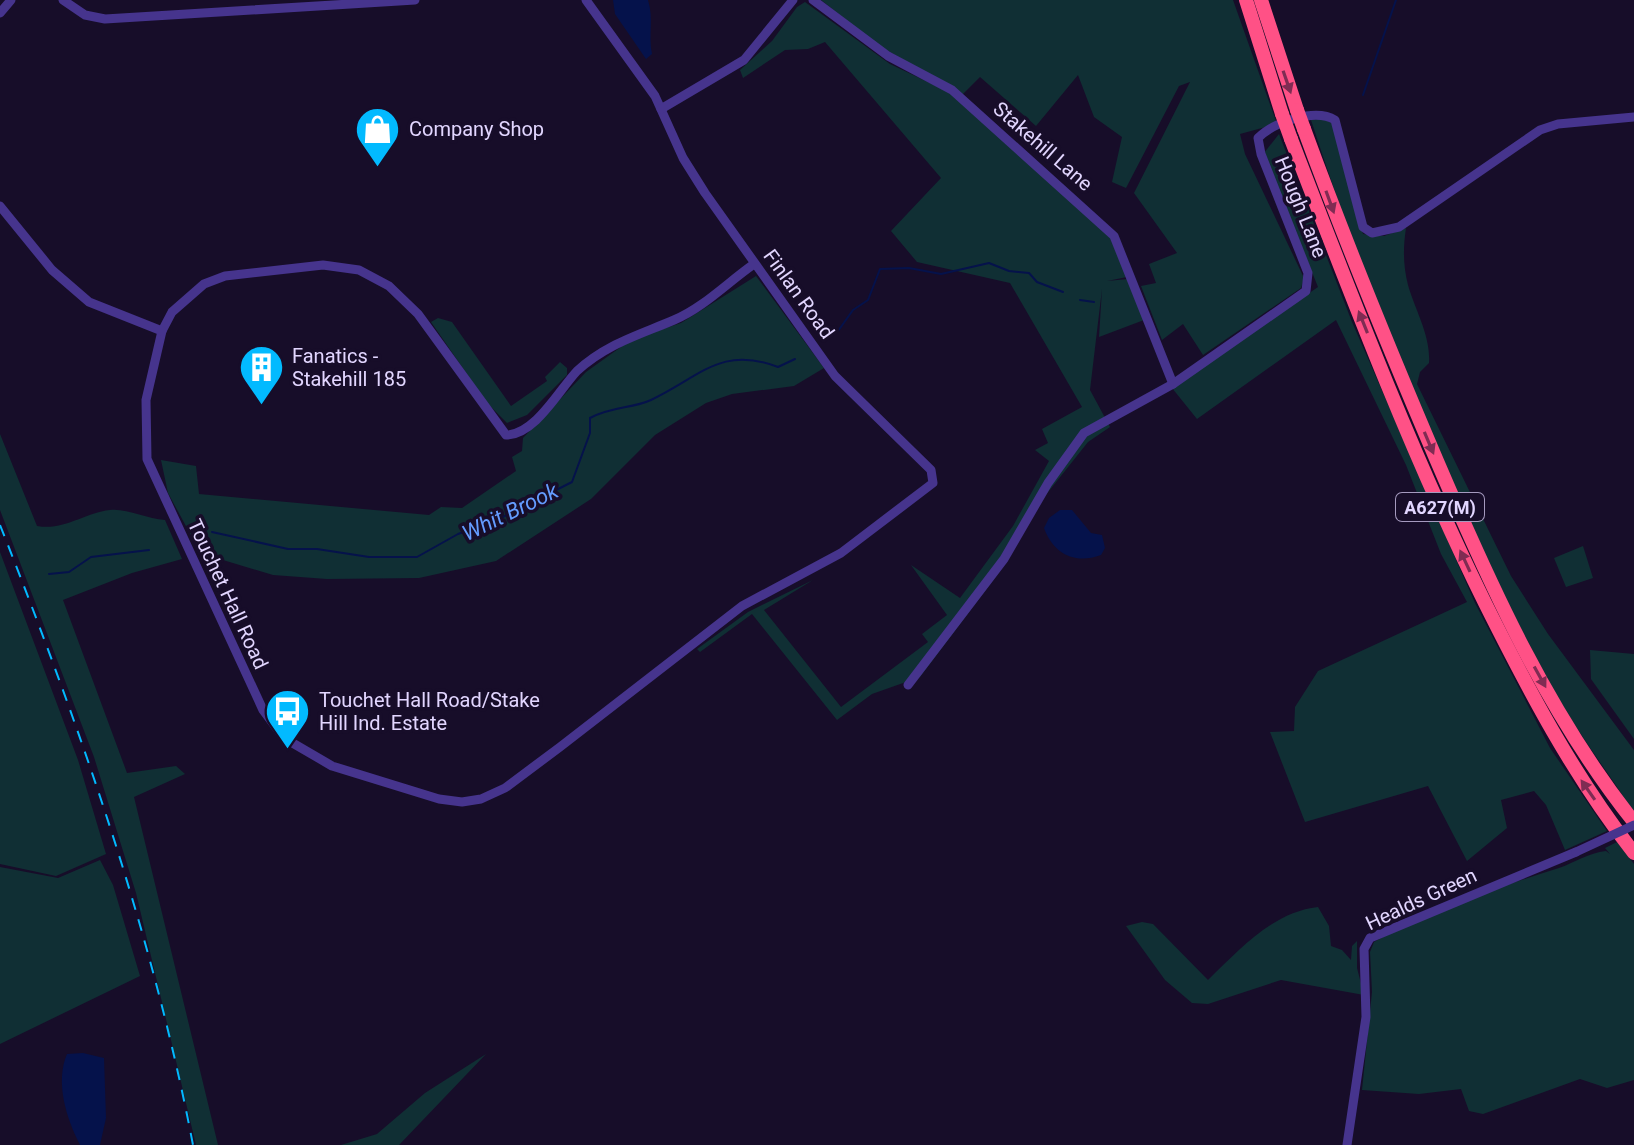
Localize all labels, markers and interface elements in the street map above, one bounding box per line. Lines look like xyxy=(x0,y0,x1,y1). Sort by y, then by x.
one-way arrow xyxy=(1282,70,1294,94)
street label: Stakehill Lane xyxy=(988,96,1098,196)
shop icon: Company Shop xyxy=(354,105,402,168)
place label: Company Shop xyxy=(409,117,544,141)
street label: Hough Lane xyxy=(1270,153,1332,261)
one-way arrow xyxy=(1325,190,1337,214)
street label: Finlan Road xyxy=(759,245,839,343)
one-way arrow xyxy=(1356,310,1369,334)
building icon: Fanatics - Stakehill 185 xyxy=(237,344,285,407)
place label: Fanatics - Stakehill 185 xyxy=(292,344,406,391)
one-way arrow xyxy=(1423,431,1436,454)
water label: Whit Brook xyxy=(458,478,563,546)
road number: A627(M) xyxy=(1396,493,1484,521)
street label: Touchet Hall Road xyxy=(183,515,273,673)
one-way arrow xyxy=(1458,550,1472,573)
one-way arrow xyxy=(1533,666,1547,689)
bus stop icon: Touchet Hall Road/Stake Hill Ind. Estate xyxy=(264,688,312,751)
place label: Touchet Hall Road/Stake Hill Ind. Estate xyxy=(319,688,540,735)
one-way arrow xyxy=(1581,780,1596,801)
street label: Healds Green xyxy=(1362,863,1480,935)

